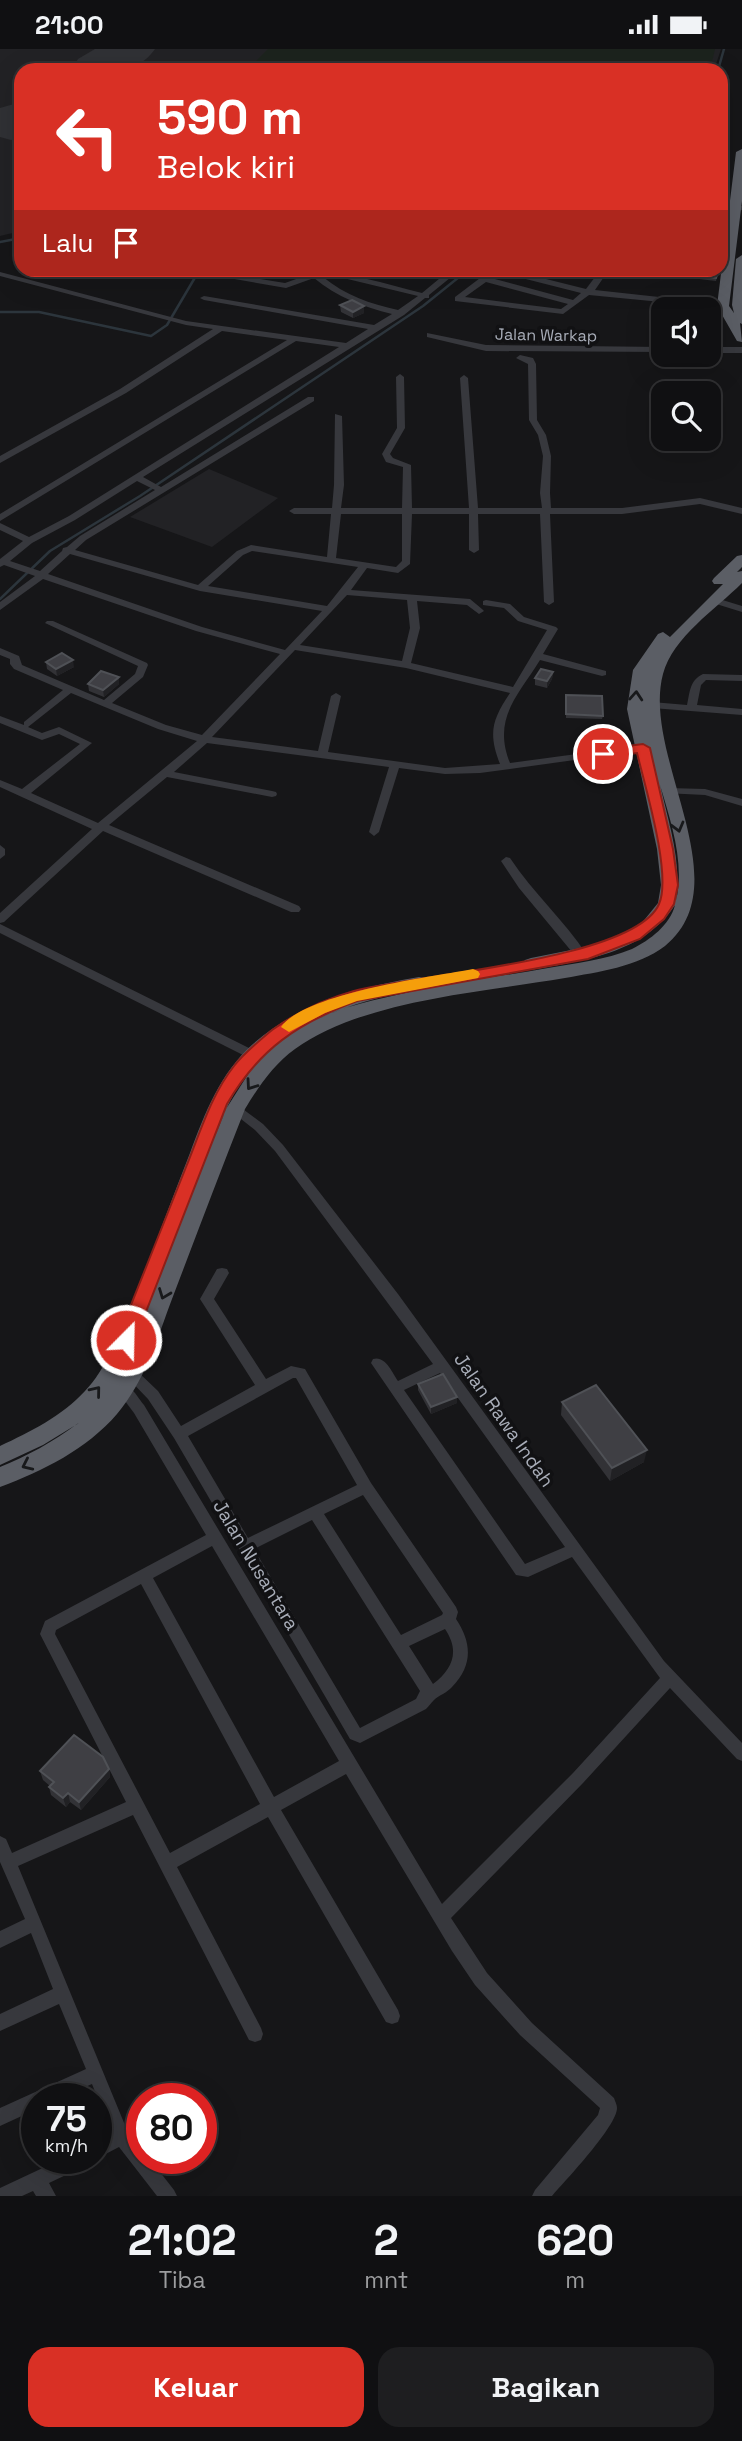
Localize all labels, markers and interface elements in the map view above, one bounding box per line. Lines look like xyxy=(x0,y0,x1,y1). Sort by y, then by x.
text: 21:00 xyxy=(35,8,104,42)
text: 590 m xyxy=(157,86,303,148)
icon: left xyxy=(42,91,133,182)
text: Belok kiri xyxy=(157,147,295,187)
icon: arrive xyxy=(107,224,145,262)
text: Lalu xyxy=(42,226,93,260)
map controls xyxy=(651,297,721,451)
button: sound xyxy=(651,297,721,367)
street label: Jalan Warkap xyxy=(495,324,597,346)
button: search xyxy=(651,381,721,451)
one-way arrow xyxy=(628,691,643,702)
pin xyxy=(573,724,633,784)
icon: arrive xyxy=(584,735,622,773)
one-way arrow xyxy=(670,821,685,833)
one-way arrow xyxy=(247,1077,259,1090)
one-way arrow xyxy=(159,1288,173,1300)
position arrow xyxy=(89,1303,163,1377)
street label: Jalan Rawa Indah xyxy=(448,1348,560,1492)
one-way arrow xyxy=(88,1387,101,1399)
one-way arrow xyxy=(22,1457,34,1471)
street label: Jalan Nusantara xyxy=(207,1495,305,1635)
speed limit sign: 80 xyxy=(126,2083,217,2174)
text: 75 xyxy=(46,2097,87,2141)
text: km/h xyxy=(45,2134,88,2157)
text: 21:02 xyxy=(128,2214,236,2267)
text: 2 xyxy=(374,2214,399,2267)
text: 620 xyxy=(536,2214,614,2267)
text: Tiba xyxy=(159,2265,206,2295)
text: mnt xyxy=(364,2265,408,2295)
text: m xyxy=(565,2265,585,2295)
button: Keluar xyxy=(28,2347,364,2427)
button: Bagikan xyxy=(378,2347,714,2427)

